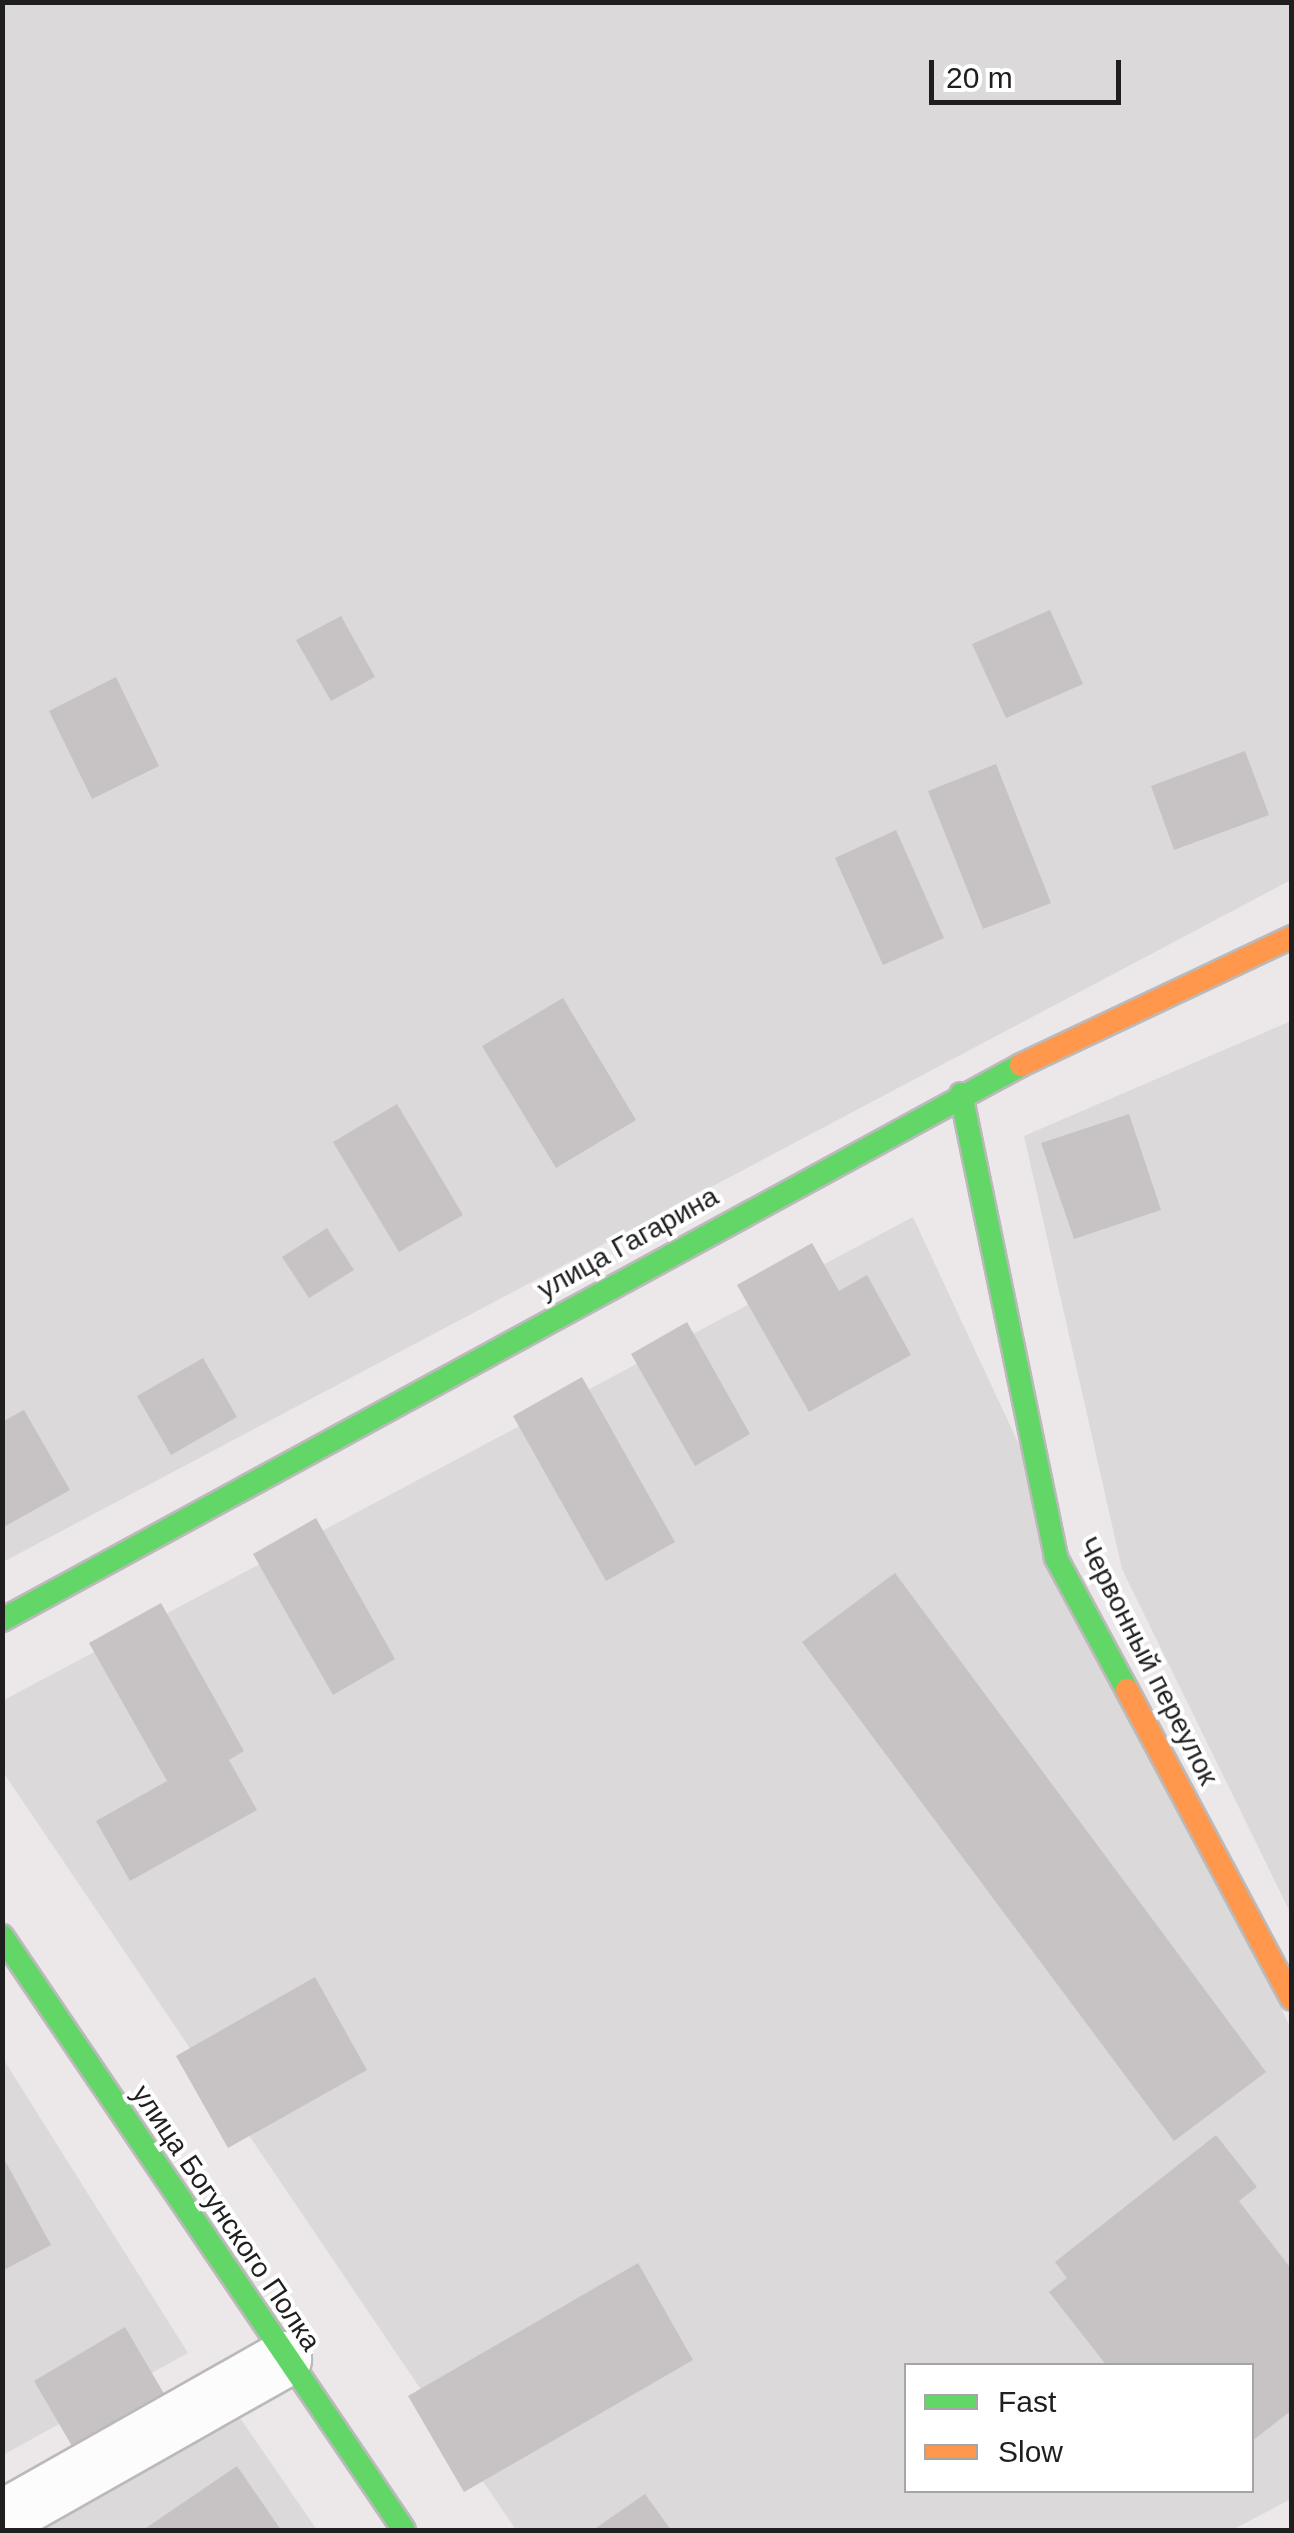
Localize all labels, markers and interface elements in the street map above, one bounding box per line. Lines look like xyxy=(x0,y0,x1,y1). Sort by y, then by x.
scale bar xyxy=(934,40,1126,102)
text: 20 m xyxy=(946,61,1013,94)
street label: улица Гагарина xyxy=(532,1180,724,1306)
street label: Червонный переулок xyxy=(1071,1531,1225,1791)
street label: улица Богунского Полка xyxy=(124,2079,328,2357)
legend xyxy=(904,2363,1254,2493)
text: Fast xyxy=(998,2385,1056,2418)
text: Slow xyxy=(998,2435,1063,2468)

